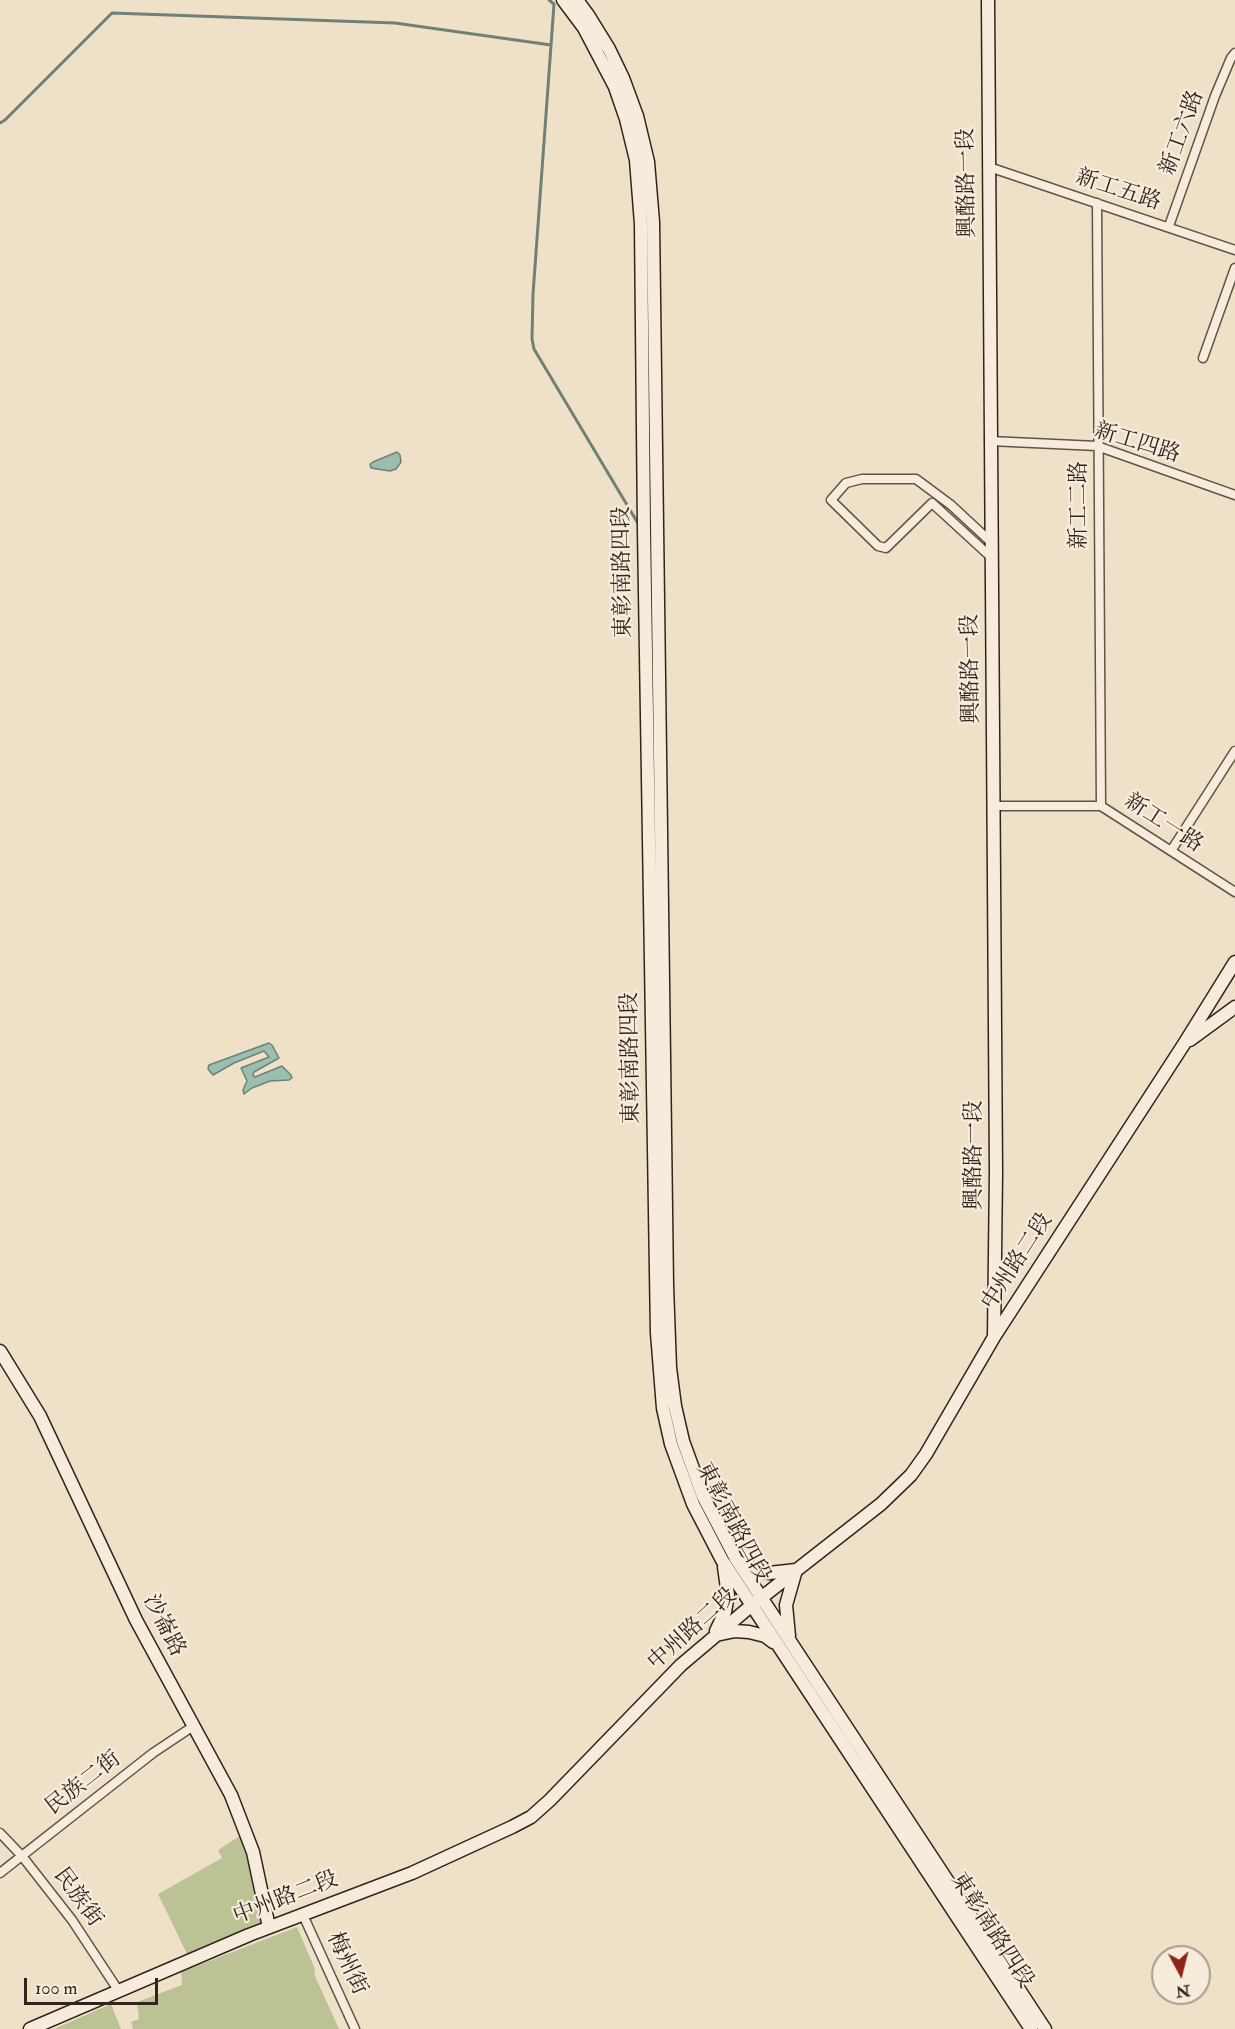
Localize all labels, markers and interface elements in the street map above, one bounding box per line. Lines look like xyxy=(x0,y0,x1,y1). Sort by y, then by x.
street label: 新工六路 xyxy=(1156,87,1210,179)
street label: 興酪路一段 xyxy=(954,128,982,238)
street label: 新工五路 xyxy=(1072,165,1164,217)
street label: 新工四路 xyxy=(1091,419,1183,469)
street label: 新工二路 xyxy=(1067,461,1093,549)
street label: 東彰南路四段 xyxy=(610,506,638,638)
street label: 興酪路一段 xyxy=(958,614,986,724)
street label: 新工一路 xyxy=(1119,789,1207,859)
street label: 東彰南路四段 xyxy=(618,992,646,1124)
street label: 興酪路一段 xyxy=(962,1100,988,1210)
street label: 中州路二段 xyxy=(977,1209,1059,1315)
street label: 東彰南路四段 xyxy=(689,1459,775,1587)
street label: 中州路二段 xyxy=(643,1583,743,1677)
street label: 沙崙路 xyxy=(136,1591,190,1661)
street label: 民族二街 xyxy=(41,1747,127,1821)
street label: 民族街 xyxy=(47,1864,107,1932)
street label: 中州路二段 xyxy=(230,1867,342,1931)
street label: 東彰南路四段 xyxy=(944,1868,1038,1994)
street label: 梅州街 xyxy=(320,1929,372,1999)
north arrow xyxy=(1151,1945,1211,2005)
scale bar xyxy=(27,1966,160,2004)
text: 100 m xyxy=(35,1977,78,2000)
text: N xyxy=(1175,1980,1191,2002)

